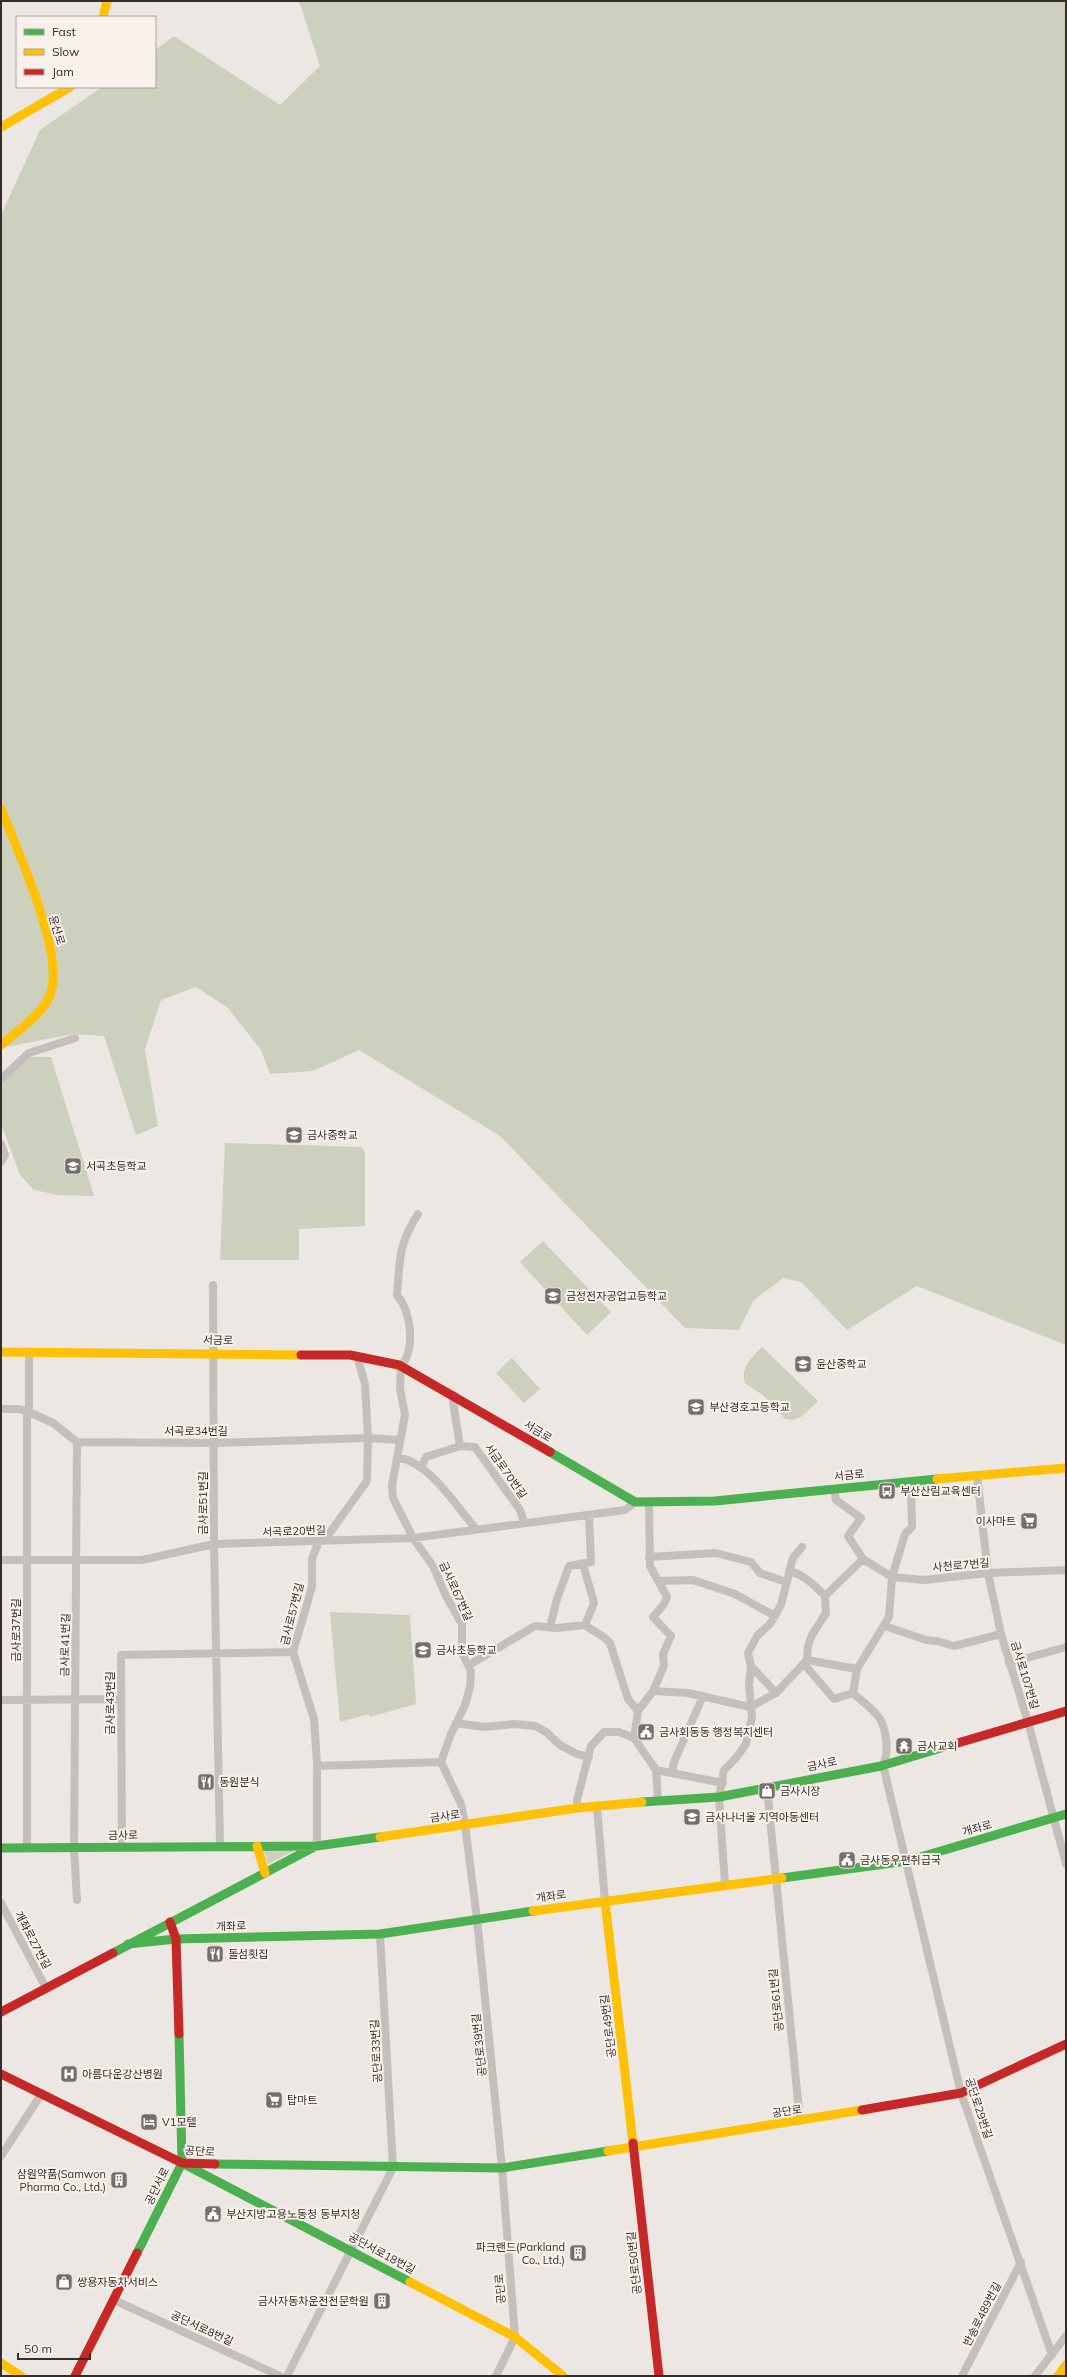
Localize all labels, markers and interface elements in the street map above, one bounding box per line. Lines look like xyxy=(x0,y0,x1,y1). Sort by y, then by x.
legend xyxy=(16,16,156,88)
text: Fast xyxy=(52,24,76,39)
text: Slow xyxy=(52,44,80,59)
text: Jam xyxy=(52,64,74,79)
street label: 윤산로 xyxy=(46,913,68,947)
school or university icon: 금사중학교 xyxy=(284,1125,304,1145)
place label: 금사중학교 xyxy=(307,1128,358,1142)
school or university icon: 서곡초등학교 xyxy=(63,1156,83,1176)
place label: 서곡초등학교 xyxy=(86,1159,147,1173)
school or university icon: 금정전자공업고등학교 xyxy=(543,1286,563,1306)
place label: 금정전자공업고등학교 xyxy=(566,1289,667,1303)
street label: 서금로 xyxy=(203,1333,233,1347)
school or university icon: 윤산중학교 xyxy=(793,1354,813,1374)
place label: 윤산중학교 xyxy=(816,1357,867,1371)
school or university icon: 부산경호고등학교 xyxy=(686,1397,706,1417)
place label: 부산경호고등학교 xyxy=(709,1400,790,1414)
street label: 서금로 xyxy=(521,1417,555,1445)
street label: 서곡로34번길 xyxy=(164,1424,228,1438)
street label: 서금로70번길 xyxy=(482,1441,530,1501)
street label: 서금로 xyxy=(833,1466,865,1484)
street label: 금사로51번길 xyxy=(196,1471,210,1535)
bus stop icon: 부산산림교육센터 xyxy=(877,1481,897,1501)
place label: 부산산림교육센터 xyxy=(900,1484,981,1498)
supermarket icon: 이사마트 xyxy=(1019,1511,1039,1531)
place label: 이사마트 xyxy=(976,1514,1016,1528)
street label: 서곡로20번길 xyxy=(262,1523,326,1539)
street label: 사천로7번길 xyxy=(932,1556,990,1574)
street label: 금사로67번길 xyxy=(436,1559,476,1623)
street label: 금사로57번길 xyxy=(277,1581,307,1647)
street label: 금사로37번길 xyxy=(9,1598,23,1662)
street label: 금사로41번길 xyxy=(57,1613,73,1677)
street label: 금사로107번길 xyxy=(1008,1639,1042,1711)
school or university icon: 금사초등학교 xyxy=(413,1640,433,1660)
place label: 금사초등학교 xyxy=(436,1643,497,1657)
street label: 금사로43번길 xyxy=(103,1671,117,1735)
public building icon: 금사회동동 행정복지센터 xyxy=(636,1722,656,1742)
place label: 금사회동동 행정복지센터 xyxy=(659,1725,773,1739)
temple icon: 금사교회 xyxy=(894,1736,914,1756)
place label: 금사교회 xyxy=(917,1739,957,1753)
street label: 금사로 xyxy=(806,1754,838,1774)
restaurant icon: 동원분식 xyxy=(196,1772,216,1792)
place label: 동원분식 xyxy=(219,1775,259,1789)
shop icon: 금사시장 xyxy=(757,1781,777,1801)
place label: 금사시장 xyxy=(780,1784,820,1798)
street label: 금사로 xyxy=(429,1807,461,1825)
school or university icon: 금사나너울 지역아동센터 xyxy=(682,1807,702,1827)
place label: 금사나너울 지역아동센터 xyxy=(705,1810,819,1824)
street label: 개좌로 xyxy=(960,1817,994,1839)
street label: 금사로 xyxy=(108,1828,138,1842)
public building icon: 금사동우편취급국 xyxy=(837,1850,857,1870)
place label: 금사동우편취급국 xyxy=(860,1853,941,1867)
street label: 개좌로 xyxy=(535,1887,567,1905)
street label: 개좌로27번길 xyxy=(12,1909,54,1971)
street label: 개좌로 xyxy=(216,1918,246,1934)
restaurant icon: 돌섬횟집 xyxy=(205,1944,225,1964)
place label: 돌섬횟집 xyxy=(228,1947,268,1961)
street label: 공단로61번길 xyxy=(766,1968,786,2032)
street label: 공단로49번길 xyxy=(597,1993,619,2059)
street label: 공단로39번길 xyxy=(469,2013,489,2077)
street label: 공단로33번길 xyxy=(367,2019,385,2083)
hospital icon: 아름다운강산병원 xyxy=(59,2064,79,2084)
place label: 아름다운강산병원 xyxy=(82,2067,163,2081)
street label: 공단로29번길 xyxy=(962,2075,996,2141)
supermarket icon: 탑마트 xyxy=(264,2090,284,2110)
place label: 탑마트 xyxy=(287,2093,317,2107)
street label: 공단로 xyxy=(771,2102,803,2120)
hotel icon: V1모텔 xyxy=(139,2112,159,2132)
place label: V1모텔 xyxy=(162,2115,197,2129)
street label: 공단로 xyxy=(184,2143,216,2159)
street label: 공단서로 xyxy=(142,2165,172,2207)
place label: 삼원약품(Samwon Pharma Co., Ltd.) xyxy=(17,2167,106,2194)
building icon: 삼원약품(Samwon Pharma Co., Ltd.) xyxy=(109,2170,129,2190)
public building icon: 부산지방고용노동청 동부지청 xyxy=(203,2204,223,2224)
place label: 부산지방고용노동청 동부지청 xyxy=(226,2207,360,2221)
street label: 공단서로18번길 xyxy=(346,2229,418,2277)
street label: 공단로50번길 xyxy=(624,2231,644,2295)
place label: 파크랜드(Parkland Co., Ltd.) xyxy=(476,2240,565,2267)
building icon: 파크랜드(Parkland Co., Ltd.) xyxy=(568,2243,588,2263)
shop icon: 쌍용자동차서비스 xyxy=(54,2272,74,2292)
street label: 공단로 xyxy=(492,2273,508,2305)
place label: 쌍용자동차서비스 xyxy=(77,2275,158,2289)
street label: 반송로489번길 xyxy=(960,2279,1004,2349)
building icon: 금사자동차운전전문학원 xyxy=(372,2291,392,2311)
place label: 금사자동차운전전문학원 xyxy=(258,2294,369,2308)
street label: 공단서로8번길 xyxy=(169,2307,235,2349)
scale bar xyxy=(18,2335,90,2361)
text: 50 m xyxy=(24,2341,52,2356)

